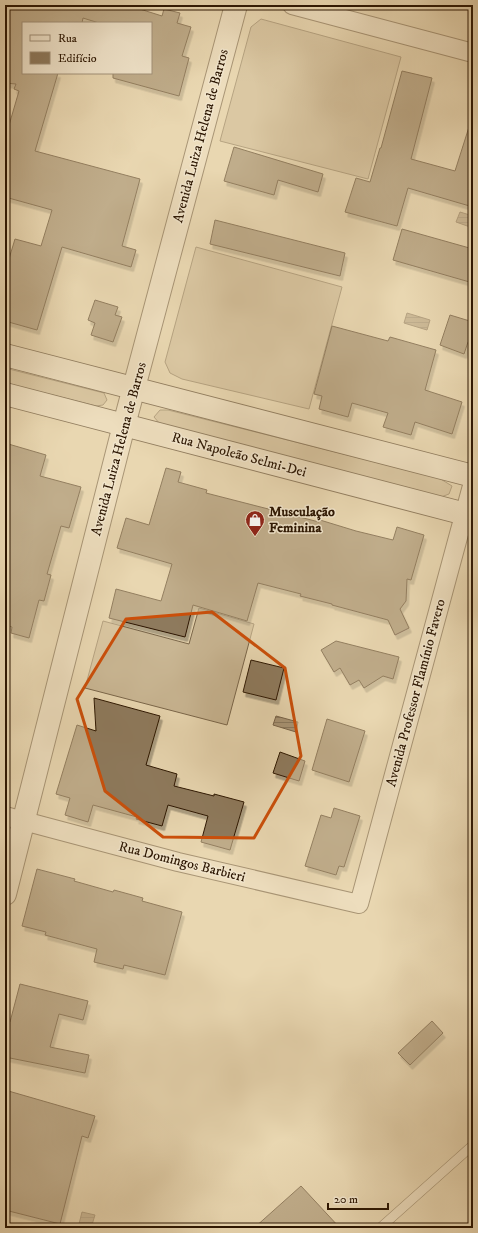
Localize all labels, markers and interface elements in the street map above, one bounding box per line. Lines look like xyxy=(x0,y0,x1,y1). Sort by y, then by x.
legend xyxy=(22,22,152,74)
text: Rua xyxy=(58,31,78,46)
street label: Avenida Luiza Helena de Barros xyxy=(169,47,233,225)
text: Edifício xyxy=(58,51,97,66)
street label: Avenida Luiza Helena de Barros xyxy=(87,360,151,538)
street label: Rua Napoleão Selmi-Dei xyxy=(170,428,309,482)
place label: Musculação Feminina xyxy=(269,503,335,537)
shop icon: Musculação Feminina xyxy=(244,509,266,537)
street label: Avenida Professor Flamínio Favero xyxy=(382,597,450,789)
street label: Rua Domingos Barbieri xyxy=(117,838,248,887)
scale bar xyxy=(328,1185,388,1211)
text: 20 m xyxy=(334,1192,358,1207)

